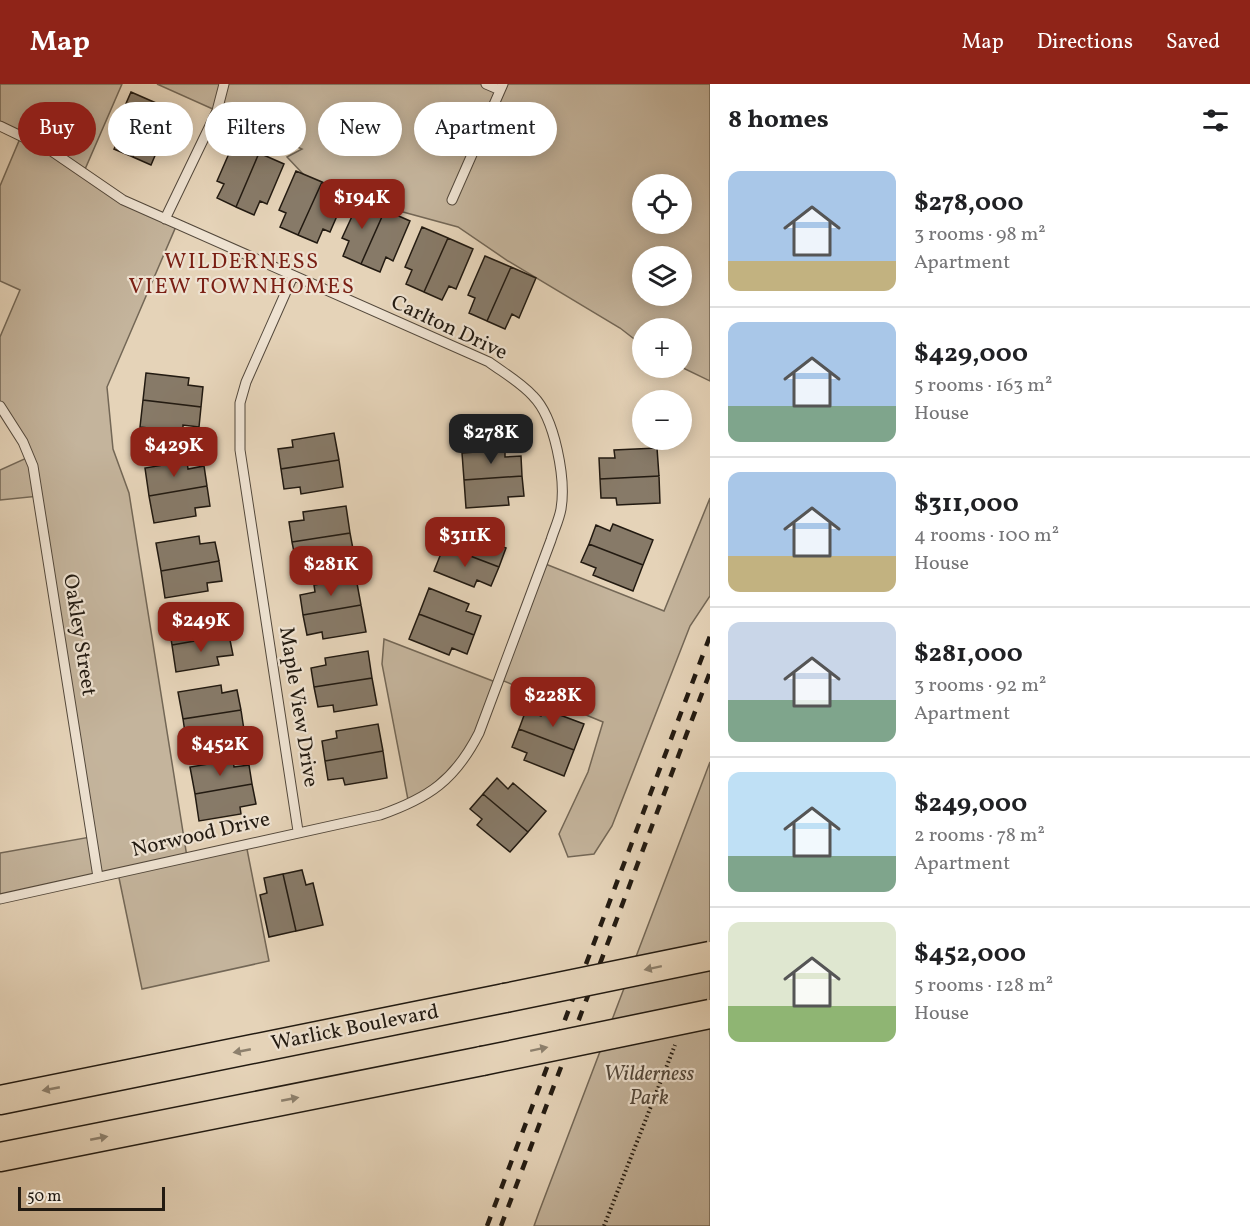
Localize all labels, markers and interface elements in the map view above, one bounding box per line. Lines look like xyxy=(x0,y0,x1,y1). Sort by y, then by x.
text: Map xyxy=(30,23,90,62)
text: Map xyxy=(962,28,1004,57)
text: Directions xyxy=(1037,28,1133,57)
text: Saved xyxy=(1166,28,1220,57)
chip: Buy xyxy=(18,102,96,156)
chip: Rent xyxy=(108,102,193,156)
chip: Filters xyxy=(205,102,306,156)
chip: New xyxy=(318,102,402,156)
chip: Apartment xyxy=(414,102,557,156)
text: 8 homes xyxy=(728,102,829,138)
icon: filters xyxy=(1199,104,1232,137)
map controls xyxy=(632,174,692,450)
button: locate xyxy=(632,174,692,234)
pin: $194K xyxy=(320,179,404,230)
text: $194K xyxy=(334,184,390,212)
text: $278,000 xyxy=(914,185,1024,221)
icon: home xyxy=(776,195,848,267)
text: 3 rooms · 98 m² xyxy=(914,221,1046,249)
button: layers xyxy=(632,246,692,306)
district label: WILDERNESS VIEW TOWNHOMES xyxy=(129,247,355,303)
text: Apartment xyxy=(914,249,1010,277)
street label: Carlton Drive xyxy=(386,288,512,368)
button: + xyxy=(632,318,692,378)
text: $429,000 xyxy=(914,336,1028,372)
icon: home xyxy=(776,346,848,418)
text: 5 rooms · 163 m² xyxy=(914,372,1052,400)
button: − xyxy=(632,390,692,450)
text: House xyxy=(914,400,969,428)
pin: $278K xyxy=(449,414,533,465)
text: $278K xyxy=(463,419,519,447)
pin: $429K xyxy=(132,427,216,478)
text: $429K xyxy=(144,432,204,460)
text: $311,000 xyxy=(914,486,1019,522)
icon: home xyxy=(776,496,848,568)
pin: $311K xyxy=(423,517,507,568)
text: $311K xyxy=(439,522,491,550)
text: 4 rooms · 100 m² xyxy=(914,522,1059,550)
pin: $281K xyxy=(289,546,373,597)
text: House xyxy=(914,550,969,578)
text: $281K xyxy=(304,551,358,579)
street label: Oakley Street xyxy=(55,572,103,698)
pin: $249K xyxy=(159,602,243,653)
text: $249K xyxy=(172,607,230,635)
street label: Maple View Drive xyxy=(271,625,325,789)
text: $281,000 xyxy=(914,636,1023,672)
icon: home xyxy=(776,646,848,718)
text: 3 rooms · 92 m² xyxy=(914,672,1046,700)
pin: $228K xyxy=(511,677,595,728)
text: $228K xyxy=(524,682,582,710)
text: Apartment xyxy=(914,700,1010,728)
pin: $452K xyxy=(178,726,262,777)
text: $452K xyxy=(191,731,249,759)
text: $249,000 xyxy=(914,786,1027,822)
icon: home xyxy=(776,796,848,868)
street label: Norwood Drive xyxy=(129,805,273,865)
text: 2 rooms · 78 m² xyxy=(914,822,1045,850)
text: Apartment xyxy=(914,850,1010,878)
text: $452,000 xyxy=(914,936,1026,972)
icon: home xyxy=(776,946,848,1018)
one-way arrow xyxy=(643,964,662,973)
text: 5 rooms · 128 m² xyxy=(914,972,1053,1000)
street label: Warlick Boulevard xyxy=(269,998,441,1058)
text: House xyxy=(914,1000,969,1028)
one-way arrow xyxy=(530,1044,549,1053)
one-way arrow xyxy=(232,1047,251,1056)
park label: Wilderness Park xyxy=(604,1060,695,1113)
one-way arrow xyxy=(41,1085,60,1095)
one-way arrow xyxy=(280,1094,299,1103)
one-way arrow xyxy=(89,1133,108,1142)
scale bar xyxy=(18,1184,165,1212)
text: 50 m xyxy=(27,1186,61,1208)

